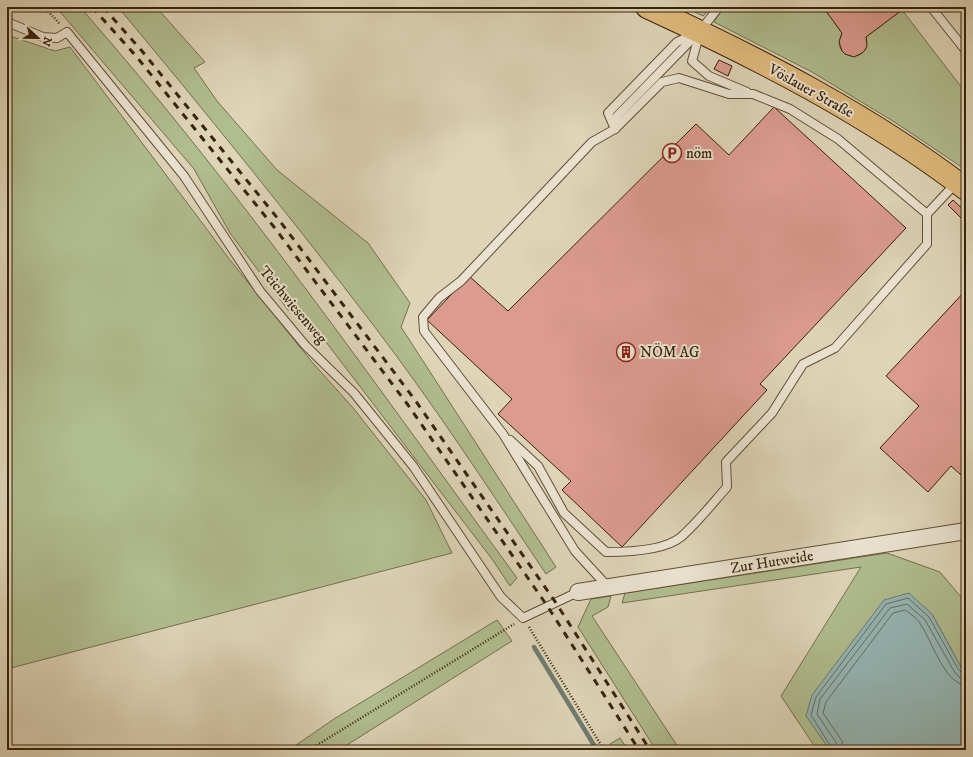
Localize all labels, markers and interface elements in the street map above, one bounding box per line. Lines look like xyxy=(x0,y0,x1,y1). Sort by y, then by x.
north arrow xyxy=(18,18,58,58)
text: N xyxy=(38,35,55,48)
street label: Vöslauer Straße xyxy=(764,59,857,122)
parking icon: nöm xyxy=(661,142,683,164)
place label: nöm xyxy=(686,144,712,163)
street label: Teichwiesenweg xyxy=(255,262,332,348)
building icon: NÖM AG xyxy=(615,341,637,363)
place label: NÖM AG xyxy=(640,343,700,362)
street label: Zur Hutweide xyxy=(729,546,815,578)

